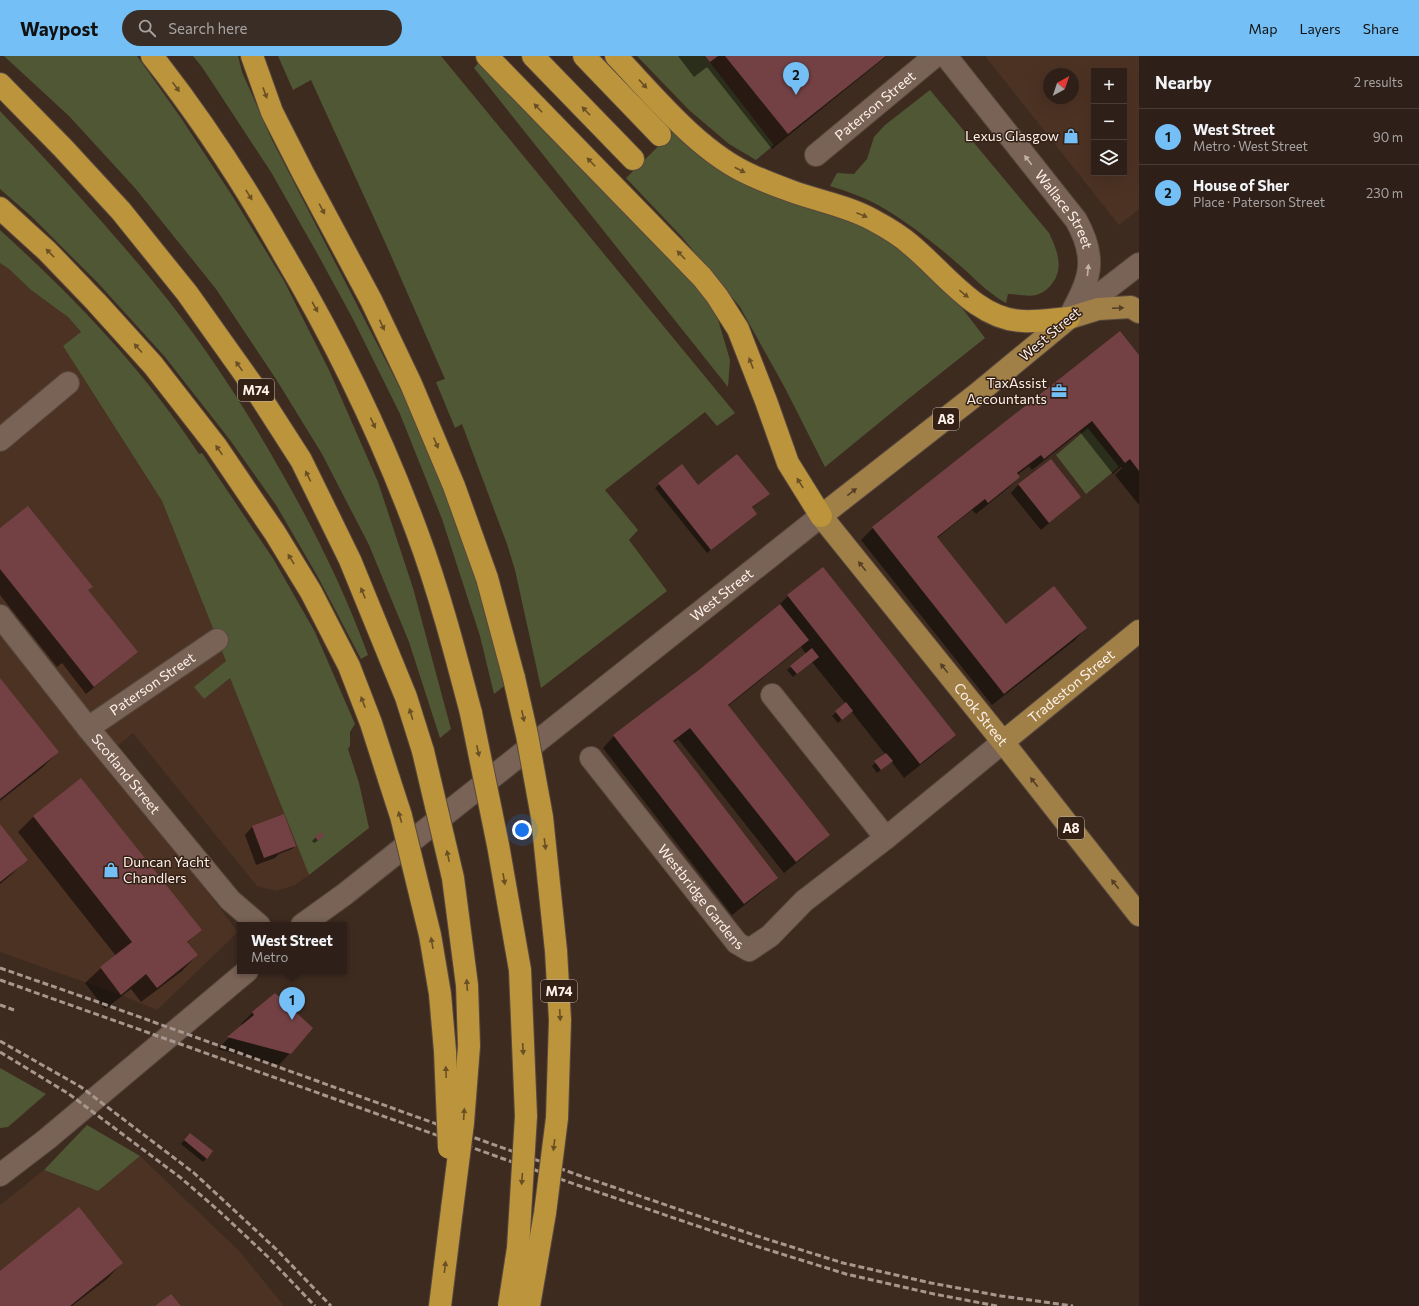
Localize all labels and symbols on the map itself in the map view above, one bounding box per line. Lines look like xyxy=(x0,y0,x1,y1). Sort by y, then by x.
pin: 2 xyxy=(783,62,809,95)
street label: Paterson Street xyxy=(831,67,919,144)
north arrow xyxy=(1043,68,1079,104)
one-way arrow xyxy=(638,79,648,89)
one-way arrow xyxy=(171,82,180,93)
one-way arrow xyxy=(262,87,268,99)
one-way arrow xyxy=(533,103,543,113)
one-way arrow xyxy=(581,106,591,116)
place label: Lexus Glasgow xyxy=(965,127,1059,144)
shop icon: Lexus Glasgow xyxy=(1062,127,1080,145)
one-way arrow xyxy=(1024,154,1032,165)
one-way arrow xyxy=(586,157,595,167)
one-way arrow xyxy=(734,166,746,173)
street label: Wallace Street xyxy=(1032,166,1097,251)
one-way arrow xyxy=(245,189,252,201)
one-way arrow xyxy=(319,204,326,215)
one-way arrow xyxy=(856,212,867,218)
one-way arrow xyxy=(45,248,54,258)
one-way arrow xyxy=(676,250,686,260)
one-way arrow xyxy=(1085,264,1092,276)
one-way arrow xyxy=(958,290,969,299)
one-way arrow xyxy=(311,301,318,312)
street label: West Street xyxy=(1015,303,1084,364)
one-way arrow xyxy=(1112,305,1125,311)
one-way arrow xyxy=(379,319,385,330)
one-way arrow xyxy=(134,343,143,354)
one-way arrow xyxy=(748,356,754,368)
one-way arrow xyxy=(235,361,243,371)
place label: TaxAssist Accountants xyxy=(966,374,1047,407)
road number: M74 xyxy=(238,379,274,401)
office icon: TaxAssist Accountants xyxy=(1050,382,1068,400)
road number: A8 xyxy=(933,408,959,430)
one-way arrow xyxy=(369,417,376,429)
one-way arrow xyxy=(433,438,439,449)
one-way arrow xyxy=(215,445,223,456)
one-way arrow xyxy=(305,470,311,481)
one-way arrow xyxy=(796,478,804,488)
one-way arrow xyxy=(846,488,857,496)
one-way arrow xyxy=(287,553,294,565)
one-way arrow xyxy=(858,561,867,572)
street label: West Street xyxy=(687,564,756,625)
one-way arrow xyxy=(360,587,366,599)
street label: Tradeston Street xyxy=(1024,645,1118,726)
street label: Paterson Street xyxy=(106,648,198,719)
one-way arrow xyxy=(939,662,948,673)
street label: Cook Street xyxy=(951,679,1012,749)
one-way arrow xyxy=(359,696,365,708)
one-way arrow xyxy=(408,708,414,720)
one-way arrow xyxy=(520,709,526,722)
street label: Scotland Street xyxy=(88,730,164,817)
one-way arrow xyxy=(476,745,482,757)
one-way arrow xyxy=(1030,777,1039,788)
one-way arrow xyxy=(397,810,403,823)
road number: A8 xyxy=(1058,817,1084,839)
your location xyxy=(512,820,532,840)
one-way arrow xyxy=(542,838,548,850)
street label: Westbridge Gardens xyxy=(654,841,746,953)
one-way arrow xyxy=(445,850,451,862)
place label: Duncan Yacht Chandlers xyxy=(123,853,210,886)
shop icon: Duncan Yacht Chandlers xyxy=(102,861,120,879)
one-way arrow xyxy=(501,873,507,885)
one-way arrow xyxy=(1111,879,1119,890)
one-way arrow xyxy=(428,937,434,949)
one-way arrow xyxy=(464,979,470,991)
road number: M74 xyxy=(541,980,577,1002)
pin: 1 xyxy=(279,987,305,1020)
one-way arrow xyxy=(556,1009,563,1021)
one-way arrow xyxy=(520,1043,527,1055)
one-way arrow xyxy=(442,1066,449,1078)
one-way arrow xyxy=(460,1108,467,1120)
one-way arrow xyxy=(551,1139,557,1151)
one-way arrow xyxy=(519,1173,526,1185)
one-way arrow xyxy=(442,1261,448,1273)

